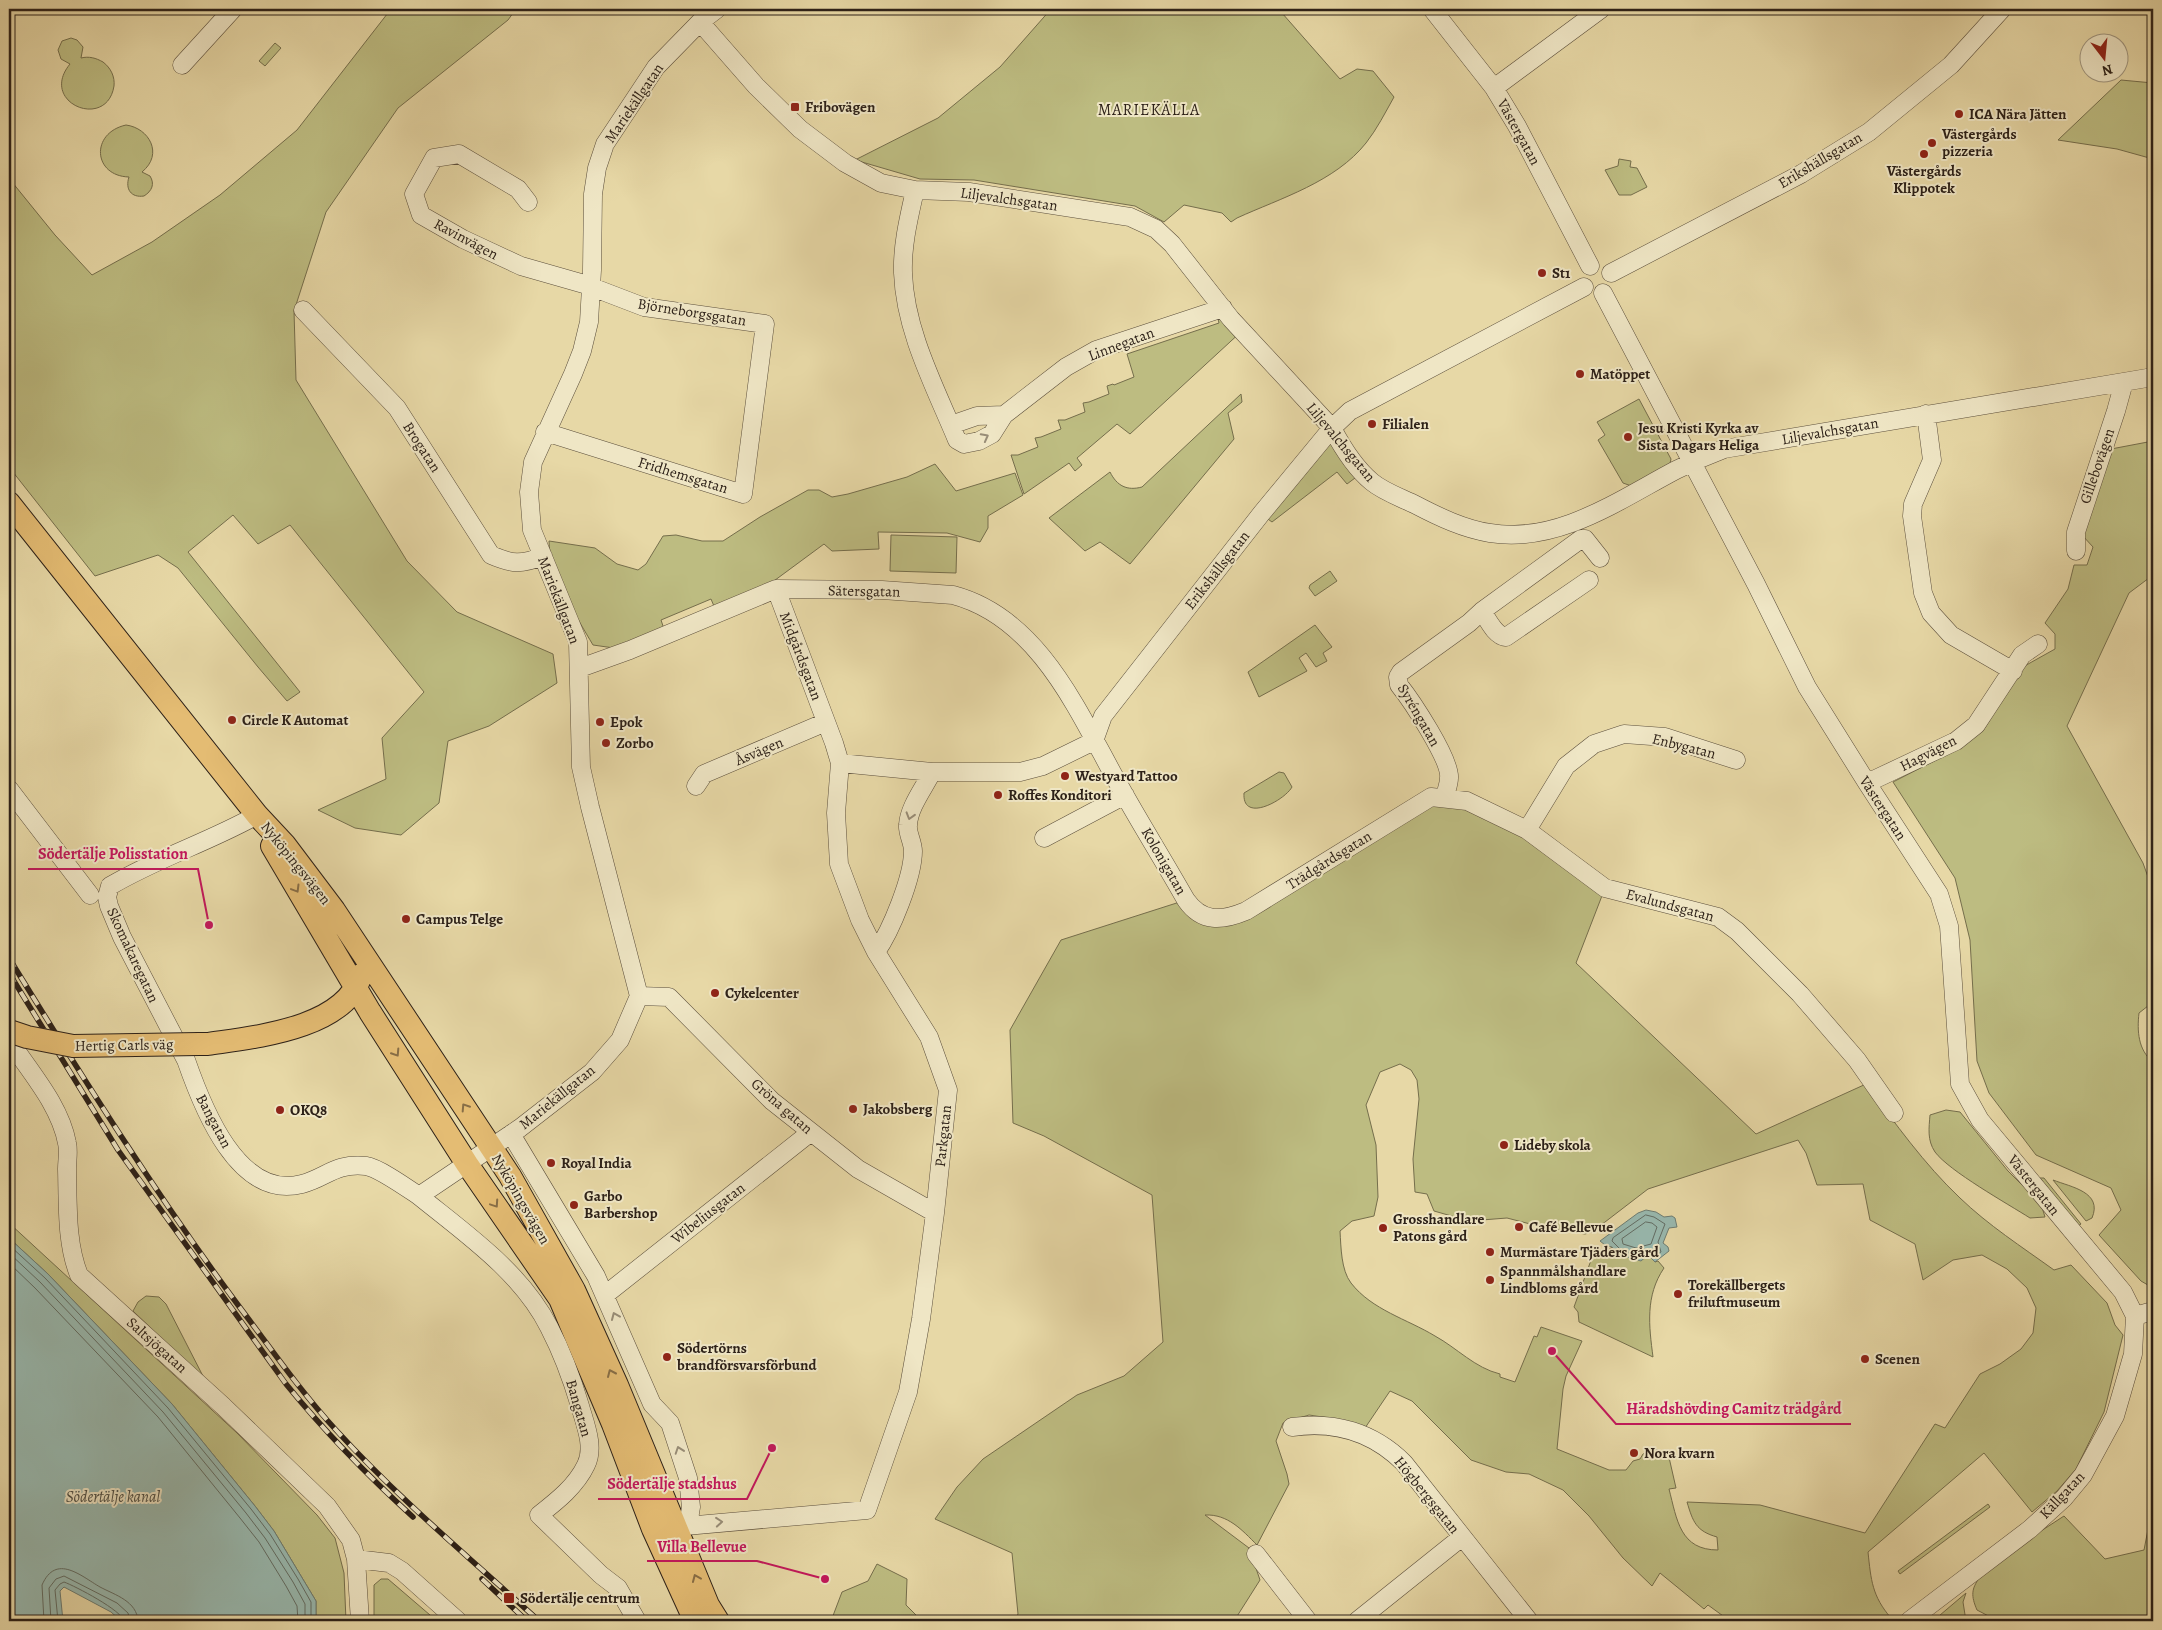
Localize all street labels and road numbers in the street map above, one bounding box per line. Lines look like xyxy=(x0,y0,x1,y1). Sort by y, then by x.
street label: Mariekällgatan xyxy=(600,59,668,147)
street label: Västergatan xyxy=(1492,94,1545,169)
street label: Erikshällsgatan xyxy=(1774,127,1866,193)
street label: Liljevalchsgatan xyxy=(959,182,1059,216)
street label: Ravinvägen xyxy=(430,214,502,264)
street label: Björneborgsgatan xyxy=(636,294,748,330)
street label: Linnegatan xyxy=(1085,322,1157,366)
street label: Liljevalchsgatan xyxy=(1302,398,1380,486)
street label: Liljevalchsgatan xyxy=(1780,413,1880,449)
street label: Brogatan xyxy=(398,418,446,476)
street label: Gillebovägen xyxy=(2075,426,2119,506)
street label: Fridhemsgatan xyxy=(636,452,730,498)
street label: Erikshällsgatan xyxy=(1180,527,1254,613)
street label: Mariekällgatan xyxy=(533,553,585,647)
street label: Sätersgatan xyxy=(828,580,900,602)
street label: Midgårdsgatan xyxy=(775,609,827,703)
street label: Syréngatan xyxy=(1393,680,1445,750)
street label: Enbygatan xyxy=(1650,728,1718,764)
street label: Hagvägen xyxy=(1896,730,1960,776)
street label: Åsvägen xyxy=(731,732,786,770)
street label: Västergatan xyxy=(1854,771,1911,844)
street label: Nyköpingsvägen xyxy=(256,817,336,909)
street label: Kolonigatan xyxy=(1137,824,1191,898)
street label: Trädgårdsgatan xyxy=(1283,826,1375,894)
street label: Evalundsgatan xyxy=(1624,884,1716,926)
street label: Skomakaregatan xyxy=(102,904,164,1006)
street label: Hertig Carls väg xyxy=(74,1034,174,1056)
street label: Mariekällgatan xyxy=(515,1060,599,1134)
street label: Gröna gatan xyxy=(747,1074,817,1138)
street label: Bangatan xyxy=(191,1090,237,1152)
street label: Parkgatan xyxy=(930,1104,956,1168)
street label: Nyköpingsvägen xyxy=(487,1150,555,1248)
street label: Västergatan xyxy=(2003,1150,2065,1220)
street label: Wibeliusgatan xyxy=(666,1178,749,1249)
street label: Saltsjögatan xyxy=(122,1312,192,1378)
street label: Bangatan xyxy=(561,1377,597,1439)
street label: Högbergsgatan xyxy=(1390,1452,1464,1538)
street label: Källgatan xyxy=(2035,1467,2089,1523)

